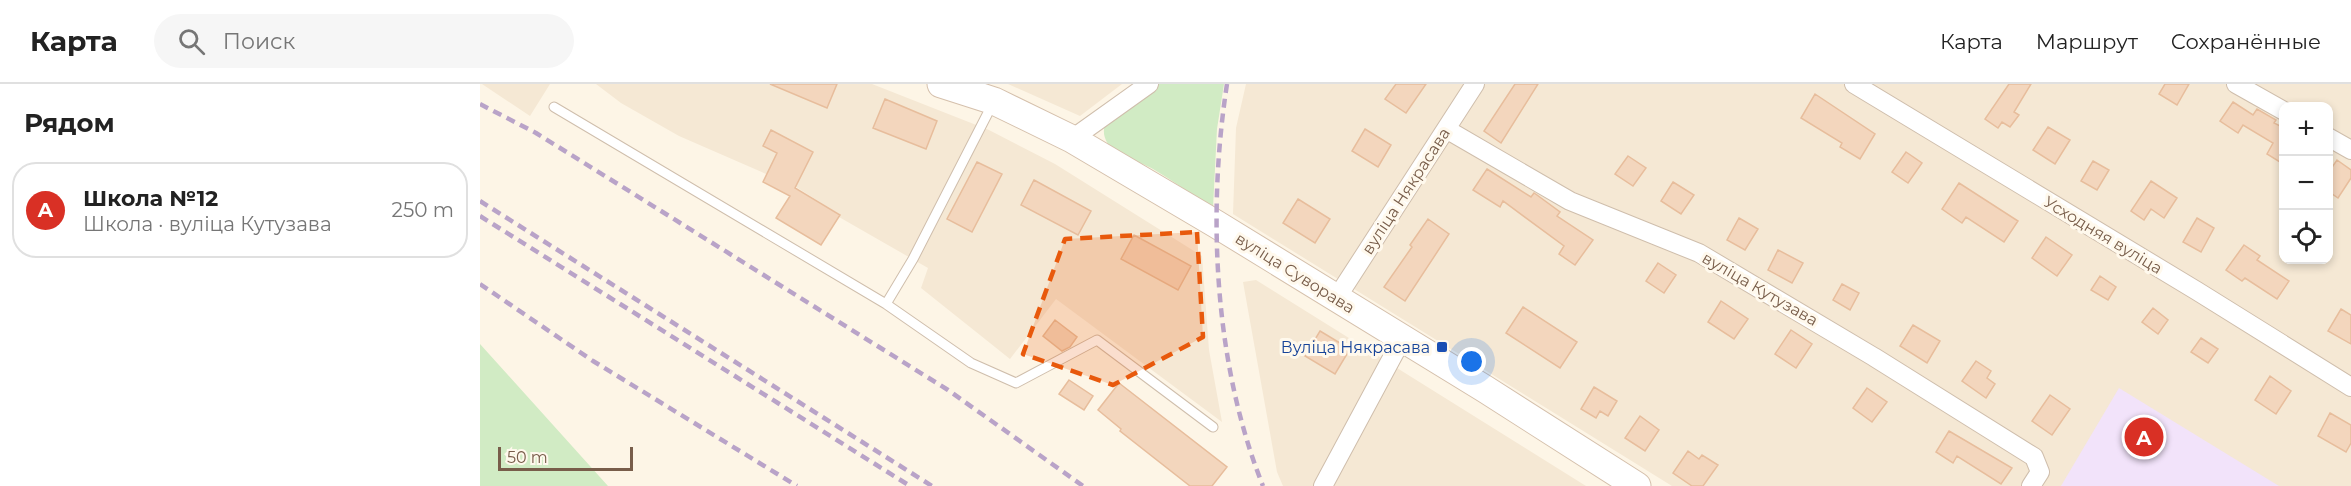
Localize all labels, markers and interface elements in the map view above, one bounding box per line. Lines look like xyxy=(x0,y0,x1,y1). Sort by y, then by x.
search box xyxy=(154,14,574,68)
text: Карта xyxy=(30,24,118,58)
icon: search xyxy=(175,25,208,58)
text: Поиск xyxy=(223,28,295,55)
text: Карта xyxy=(1940,29,2003,54)
text: Маршрут xyxy=(2036,29,2138,54)
text: Сохранённые xyxy=(2171,29,2321,54)
map controls xyxy=(2279,102,2333,264)
button: + xyxy=(2279,102,2333,156)
text: Рядом xyxy=(24,107,115,139)
street label: вуліца Някрасава xyxy=(1358,124,1454,258)
button: − xyxy=(2279,156,2333,210)
text: Школа №12 xyxy=(83,185,218,212)
street label: Усходняя вуліца xyxy=(2040,192,2166,278)
text: A xyxy=(38,198,53,222)
text: 250 m xyxy=(392,198,454,222)
button: locate xyxy=(2279,210,2333,264)
text: Школа · вуліца Кутузава xyxy=(83,212,332,236)
street label: вуліца Суворава xyxy=(1232,229,1358,317)
street label: вуліца Кутузава xyxy=(1699,248,1821,330)
place label: Вуліца Някрасава xyxy=(1281,338,1430,357)
marker: Вуліца Някрасава xyxy=(1435,340,1449,354)
your location xyxy=(1457,347,1486,376)
pin: A xyxy=(2124,414,2164,460)
scale bar xyxy=(498,444,633,472)
text: 50 m xyxy=(507,448,548,467)

